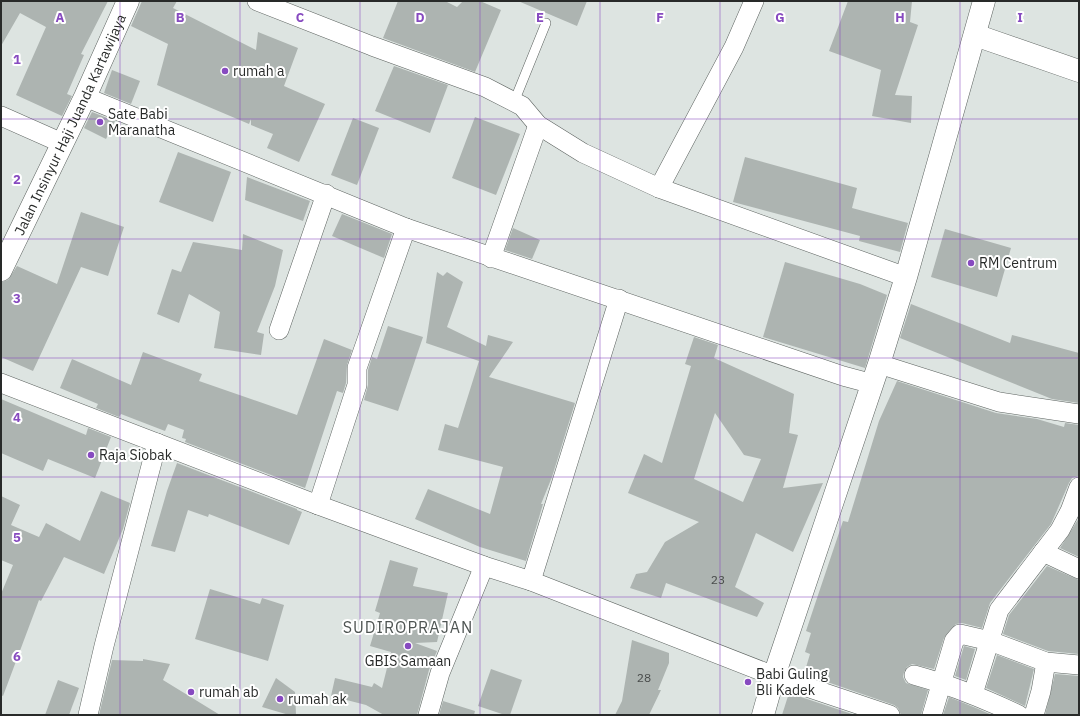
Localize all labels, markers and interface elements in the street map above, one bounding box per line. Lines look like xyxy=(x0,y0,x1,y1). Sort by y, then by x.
text: A xyxy=(56,9,65,26)
text: B xyxy=(176,9,185,26)
text: C xyxy=(296,9,305,26)
text: D xyxy=(415,9,425,26)
text: E xyxy=(536,9,544,26)
text: F xyxy=(656,9,664,26)
text: G xyxy=(775,9,785,26)
text: H xyxy=(895,9,905,26)
text: I xyxy=(1017,9,1023,26)
street label: Jalan Insinyur Haji Juanda Kartawijaya xyxy=(10,11,130,238)
text: 1 xyxy=(13,51,21,68)
place label: rumah a xyxy=(233,62,285,80)
marker: rumah a xyxy=(220,66,230,76)
place label: Sate Babi Maranatha xyxy=(108,105,176,139)
marker: Sate Babi Maranatha xyxy=(95,117,105,127)
text: 2 xyxy=(13,171,21,188)
place label: RM Centrum xyxy=(979,254,1057,272)
marker: RM Centrum xyxy=(966,258,976,268)
text: 3 xyxy=(13,290,21,307)
text: 4 xyxy=(13,409,21,426)
place label: Raja Siobak xyxy=(99,446,173,464)
marker: Raja Siobak xyxy=(86,450,96,460)
text: 5 xyxy=(13,529,21,546)
house number: 23 xyxy=(711,572,725,587)
district label: SUDIROPRAJAN xyxy=(343,617,473,637)
marker: GBIS Samaan xyxy=(403,641,413,651)
text: 6 xyxy=(13,648,21,665)
place label: GBIS Samaan xyxy=(365,652,451,670)
place label: Babi Guling Bli Kadek xyxy=(756,665,828,699)
house number: 28 xyxy=(637,670,651,685)
marker: Babi Guling Bli Kadek xyxy=(743,677,753,687)
place label: rumah ab xyxy=(199,683,259,701)
marker: rumah ab xyxy=(186,687,196,697)
place label: rumah ak xyxy=(288,690,348,708)
marker: rumah ak xyxy=(275,694,285,704)

